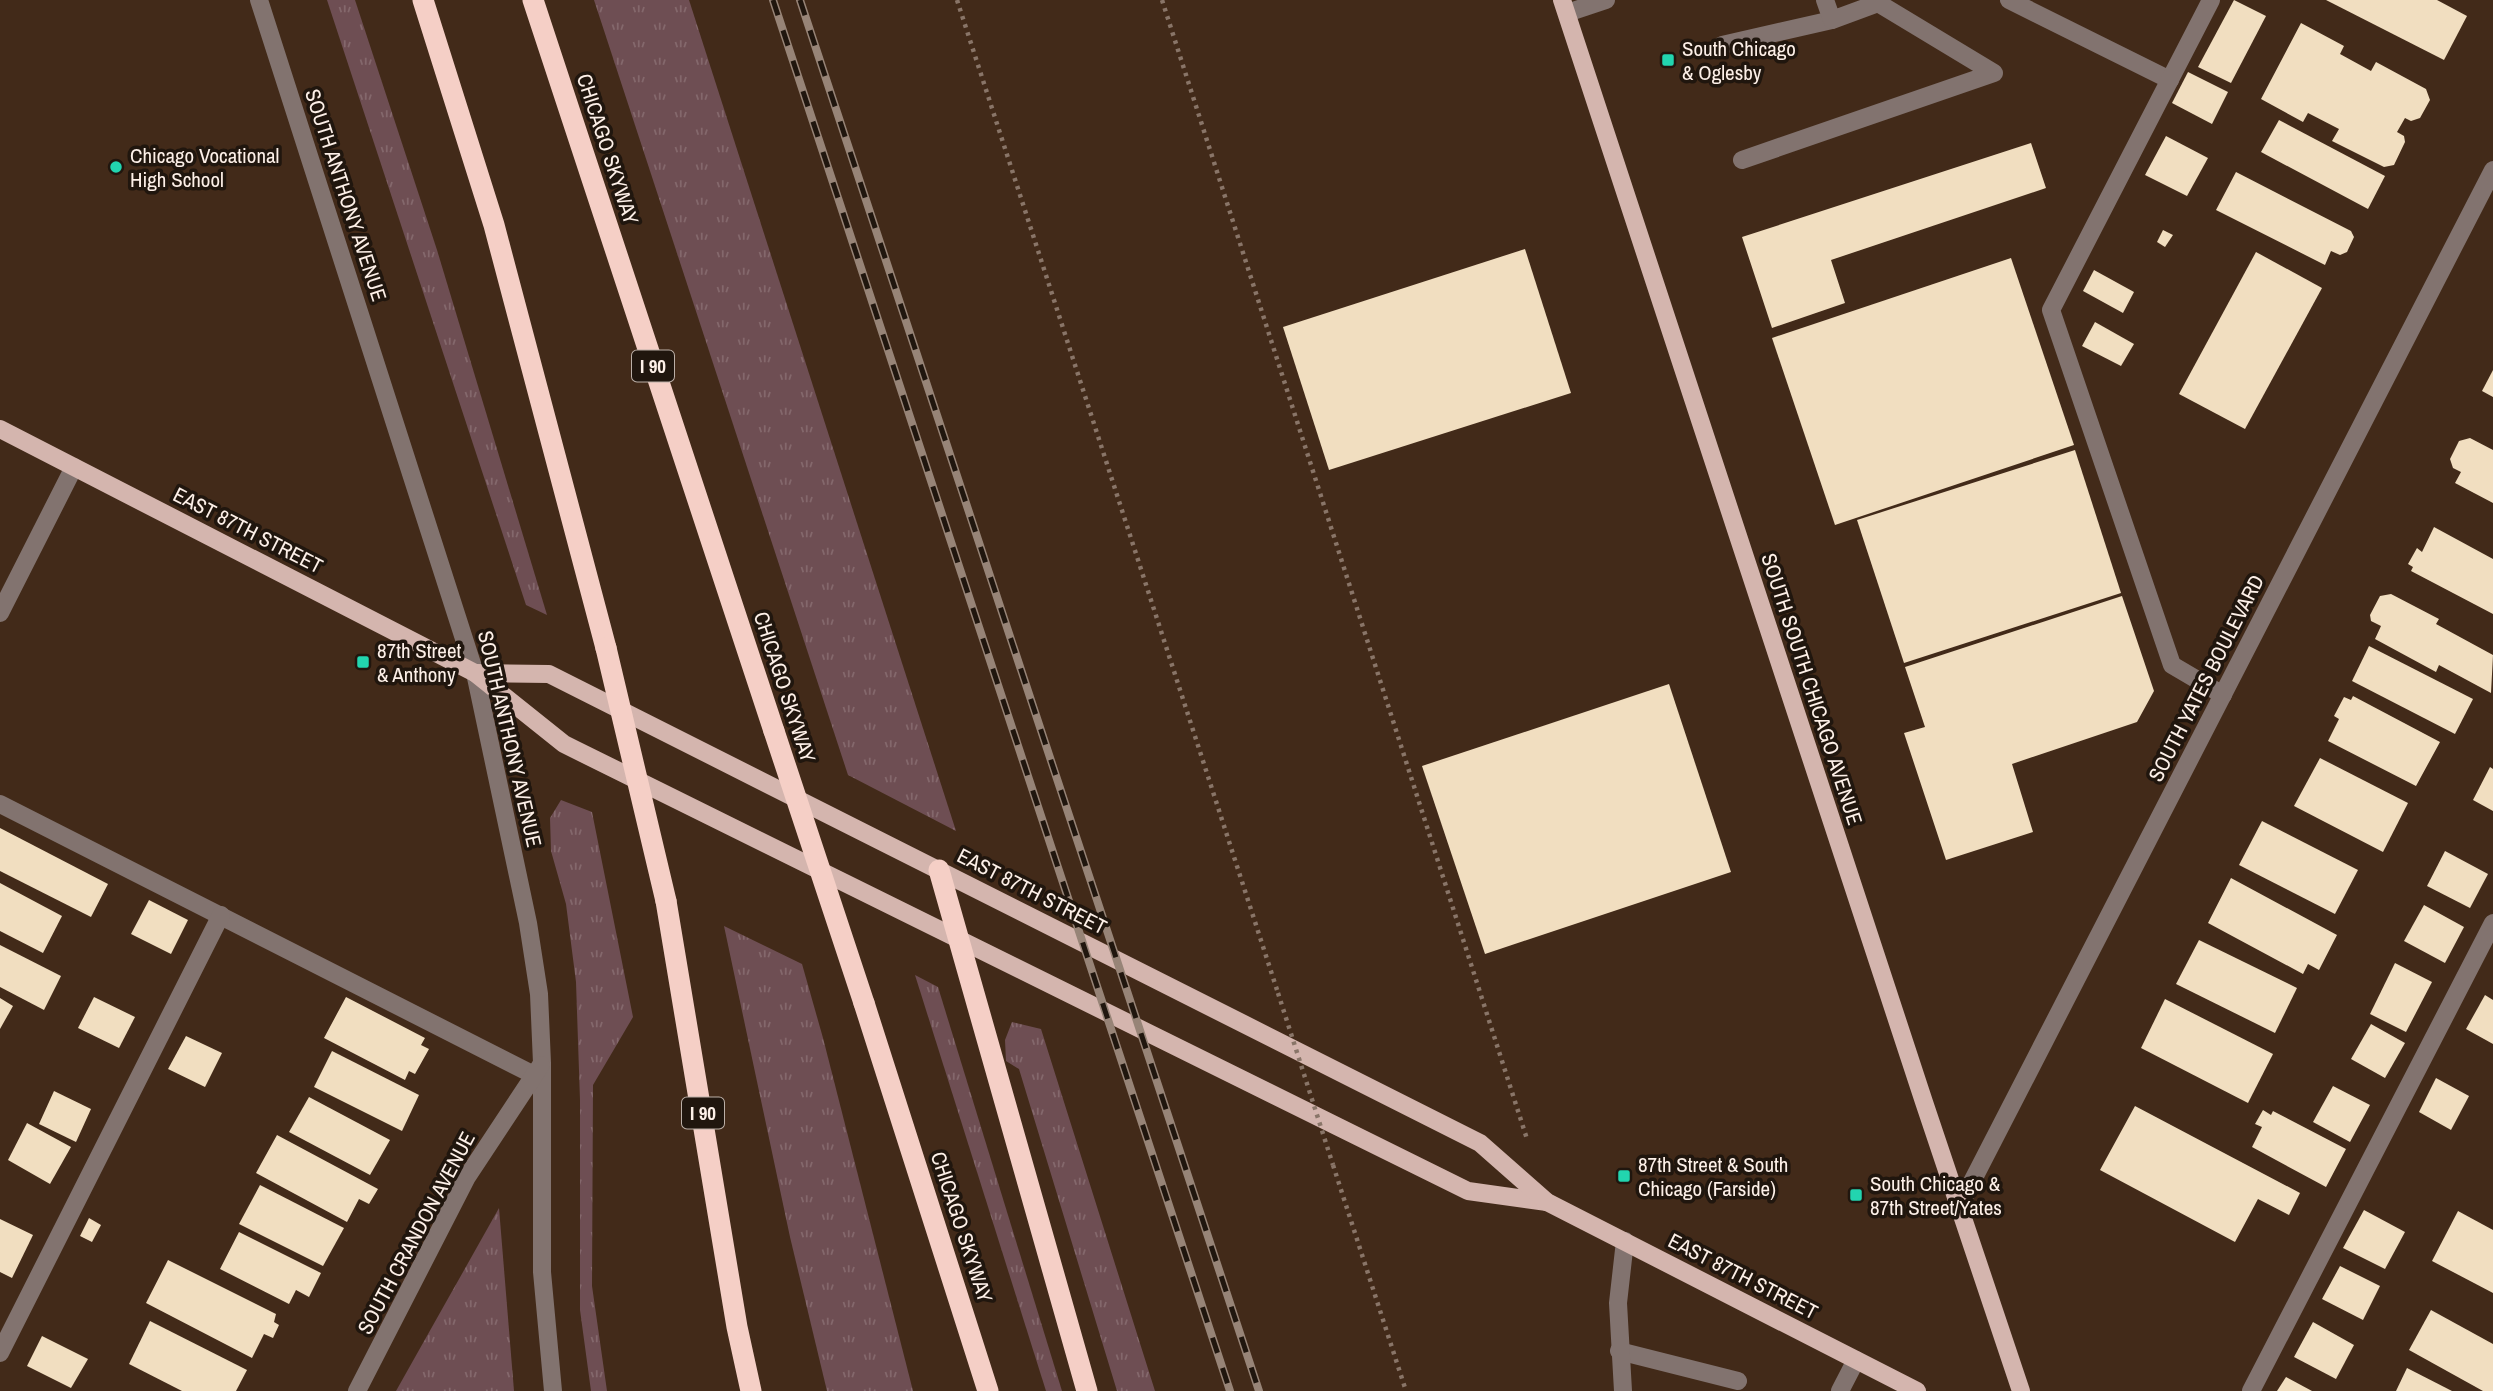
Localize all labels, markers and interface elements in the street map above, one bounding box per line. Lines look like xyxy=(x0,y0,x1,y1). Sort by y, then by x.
place label: South Chicago & Oglesby xyxy=(1682,34,1796,87)
marker: South Chicago & Oglesby xyxy=(1660,52,1676,68)
street label: CHICAGO SKYWAY xyxy=(570,70,646,229)
street label: SOUTH ANTHONY AVENUE xyxy=(298,85,394,305)
place label: Chicago Vocational High School xyxy=(130,141,279,194)
marker: Chicago Vocational High School xyxy=(108,159,124,175)
road number: I 90 xyxy=(632,350,674,382)
street label: EAST 87TH STREET xyxy=(168,480,328,580)
street label: SOUTH SOUTH CHICAGO AVENUE xyxy=(1754,550,1870,828)
street label: SOUTH YATES BOULEVARD xyxy=(2141,570,2271,786)
street label: CHICAGO SKYWAY xyxy=(747,608,823,767)
street label: SOUTH ANTHONY AVENUE xyxy=(471,628,549,850)
place label: 87th Street & Anthony xyxy=(377,636,461,689)
marker: 87th Street & Anthony xyxy=(355,654,371,670)
street label: EAST 87TH STREET xyxy=(952,841,1112,941)
road number: I 90 xyxy=(682,1098,724,1128)
street label: SOUTH CRANDON AVENUE xyxy=(350,1127,482,1339)
street label: CHICAGO SKYWAY xyxy=(924,1148,1000,1307)
place label: 87th Street & South Chicago (Farside) xyxy=(1638,1150,1788,1203)
marker: 87th Street & South Chicago (Farside) xyxy=(1616,1168,1632,1184)
place label: South Chicago & 87th Street/Yates xyxy=(1870,1169,2002,1222)
marker: South Chicago & 87th Street/Yates xyxy=(1848,1187,1864,1203)
street label: EAST 87TH STREET xyxy=(1663,1226,1823,1326)

